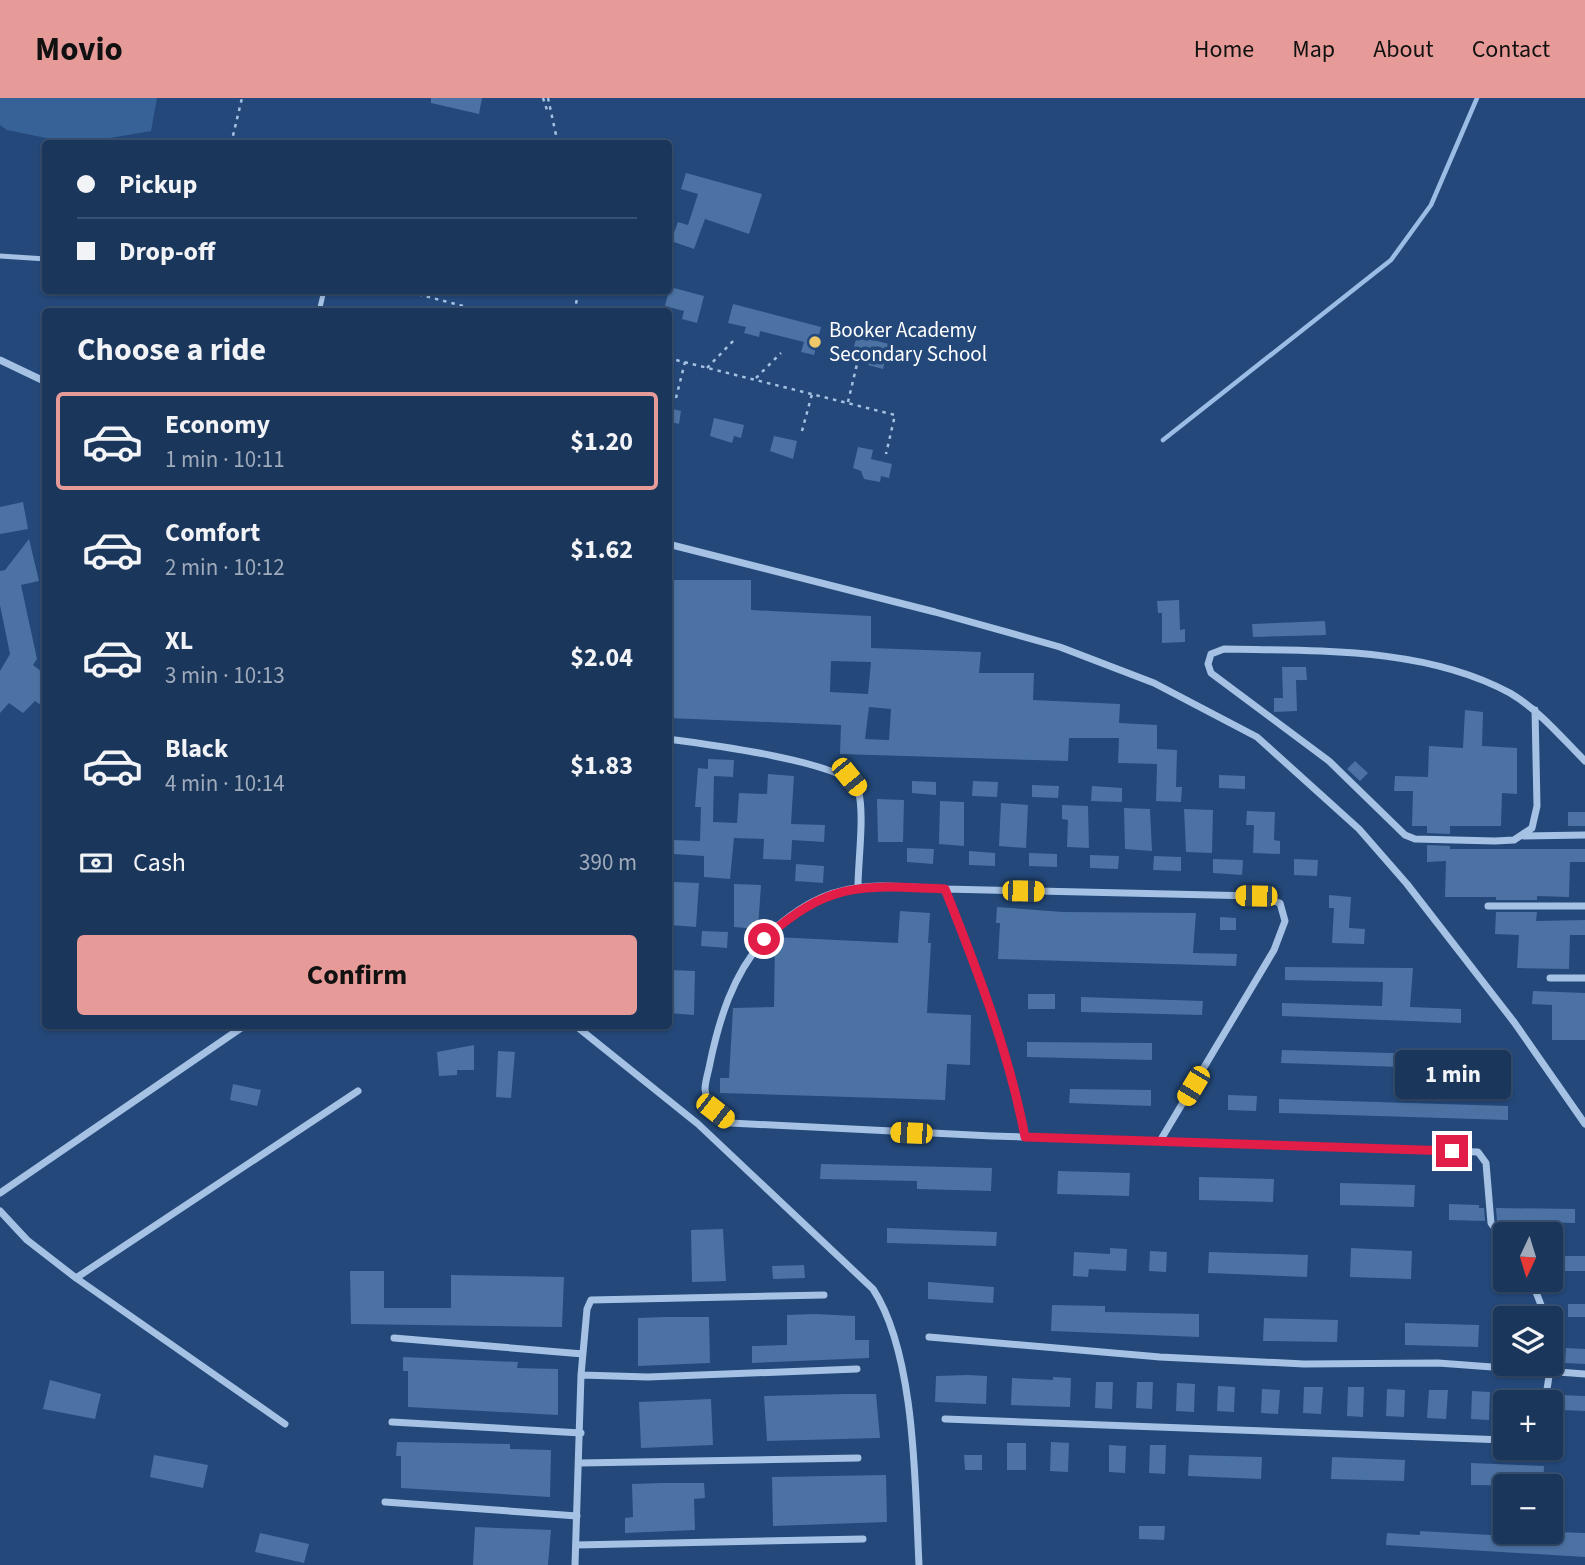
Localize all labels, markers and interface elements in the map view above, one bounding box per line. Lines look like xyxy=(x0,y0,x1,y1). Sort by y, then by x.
text: Movio xyxy=(35,26,123,73)
text: Home xyxy=(1194,32,1254,67)
text: Map xyxy=(1292,32,1335,67)
text: About xyxy=(1373,32,1434,67)
text: Contact xyxy=(1472,32,1550,67)
text: Pickup xyxy=(119,166,197,203)
text: Drop-off xyxy=(119,233,215,270)
place label: Booker Academy Secondary School xyxy=(829,315,987,369)
text: Choose a ride xyxy=(77,327,266,373)
marker: Booker Academy Secondary School xyxy=(807,334,823,350)
text: Economy xyxy=(165,406,270,443)
icon: car xyxy=(81,410,144,473)
text: $1.20 xyxy=(570,423,633,460)
text: 1 min · 10:11 xyxy=(165,443,285,476)
text: Comfort xyxy=(165,514,260,551)
icon: car xyxy=(81,518,144,581)
text: $1.62 xyxy=(570,531,633,568)
text: 2 min · 10:12 xyxy=(165,551,285,584)
text: XL xyxy=(165,622,193,659)
icon: car xyxy=(81,626,144,689)
text: $2.04 xyxy=(570,639,633,676)
text: 3 min · 10:13 xyxy=(165,659,285,692)
text: Black xyxy=(165,730,228,767)
icon: car xyxy=(81,734,144,797)
text: $1.83 xyxy=(570,747,633,784)
car xyxy=(828,754,871,800)
text: 4 min · 10:14 xyxy=(165,767,285,800)
icon: cash xyxy=(77,844,115,882)
text: Cash xyxy=(133,844,186,881)
text: 390 m xyxy=(579,846,637,879)
car xyxy=(1002,880,1045,902)
car xyxy=(1235,885,1278,907)
route start xyxy=(748,923,780,955)
button: Confirm xyxy=(77,935,637,1015)
callout: 1 min xyxy=(1394,1049,1510,1098)
text: 1 min xyxy=(1425,1058,1481,1091)
car xyxy=(1174,1063,1213,1109)
car xyxy=(692,1090,739,1132)
car xyxy=(890,1122,933,1144)
route end xyxy=(1436,1135,1468,1167)
north arrow xyxy=(1493,1222,1563,1292)
map controls xyxy=(1493,1222,1563,1544)
button: layers xyxy=(1493,1306,1563,1376)
button: + xyxy=(1493,1390,1563,1460)
button: − xyxy=(1493,1474,1563,1544)

